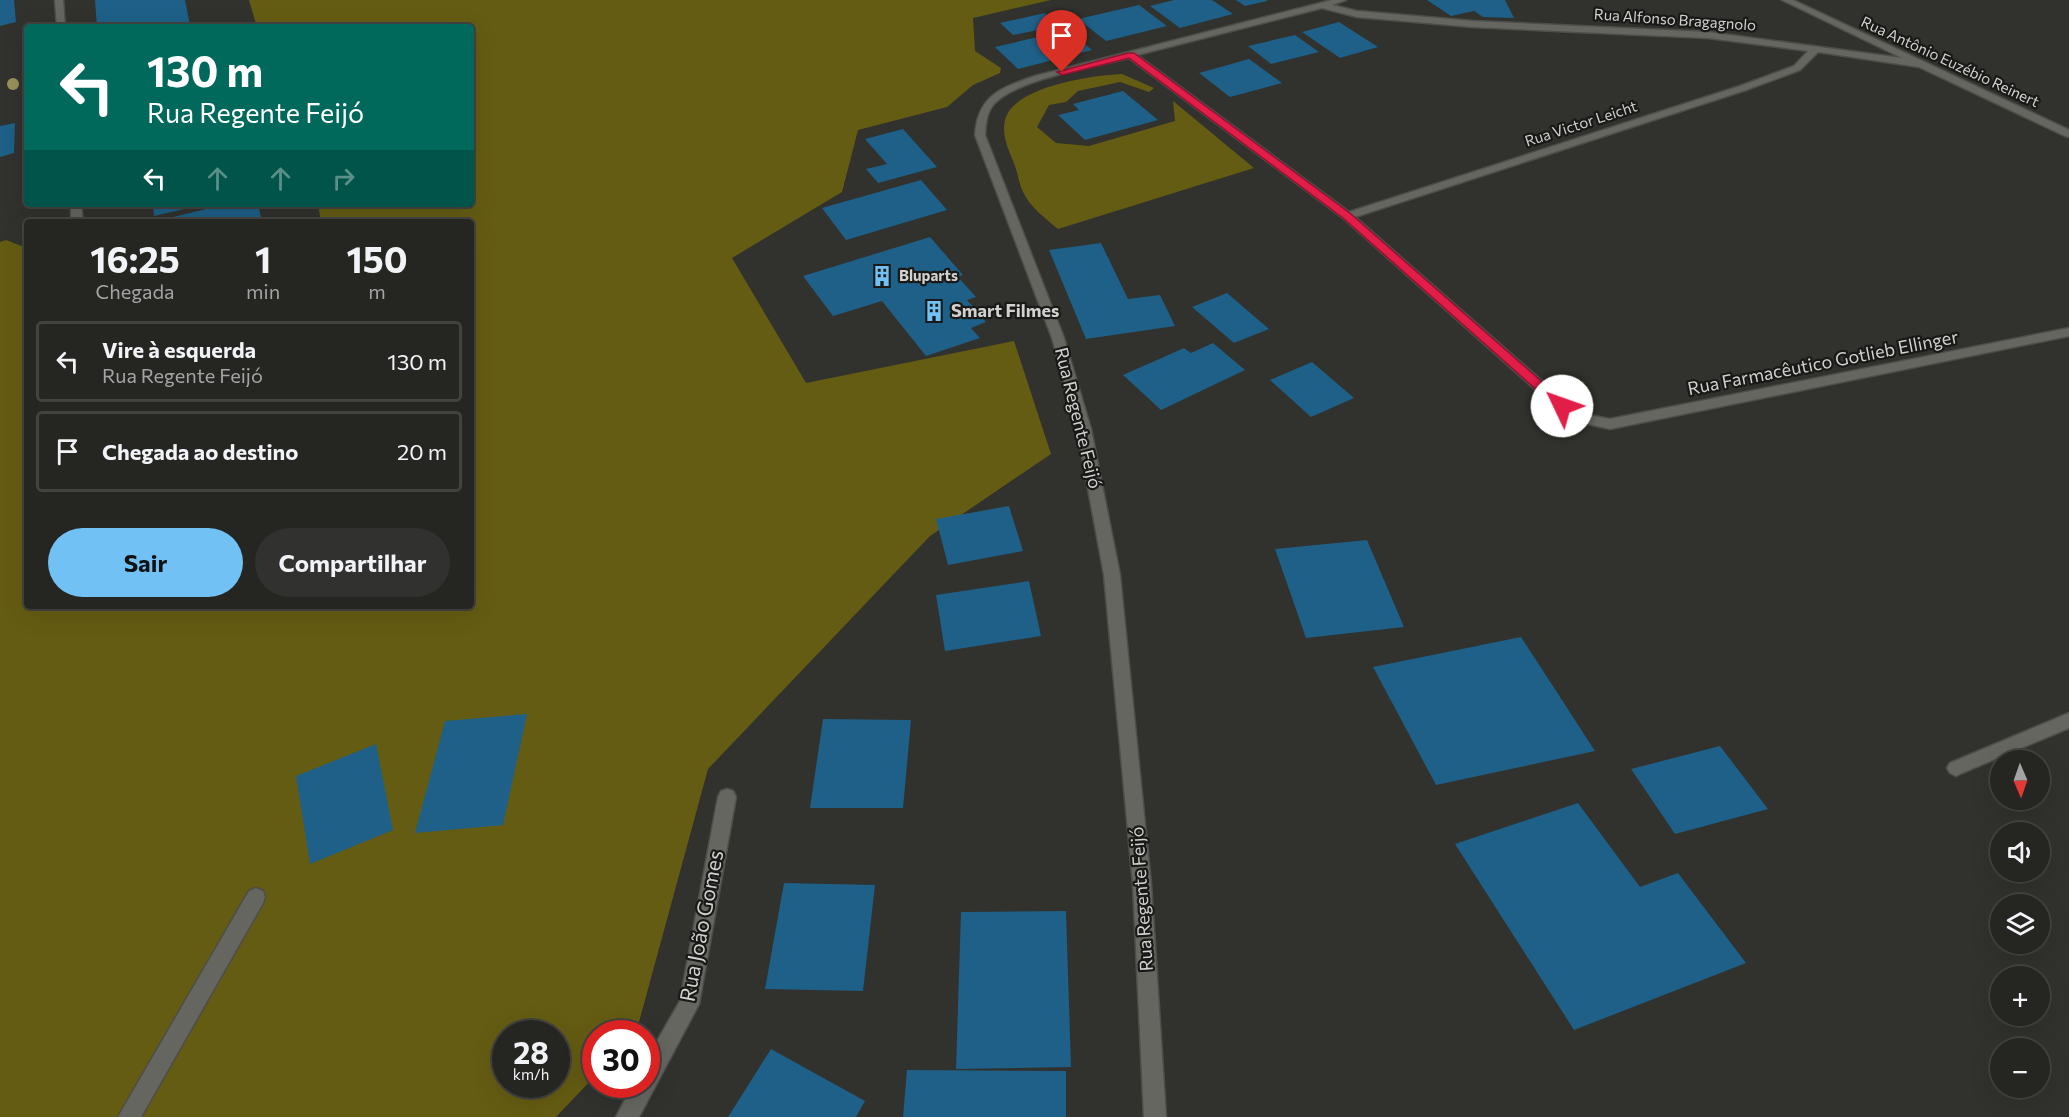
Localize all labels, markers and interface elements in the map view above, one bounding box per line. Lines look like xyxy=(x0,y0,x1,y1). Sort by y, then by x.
street label: Rua Alfonso Bragagnolo xyxy=(1593,4,1757,34)
pin xyxy=(1036,10,1087,72)
street label: Rua Antônio Euzébio Reinert xyxy=(1858,12,2042,110)
icon: arrive xyxy=(1045,19,1078,52)
text: 130 m xyxy=(147,44,263,96)
icon: left xyxy=(48,48,126,126)
text: Rua Regente Feijó xyxy=(147,96,364,129)
street label: Rua Victor Leicht xyxy=(1522,96,1639,150)
icon: left xyxy=(138,162,171,195)
icon: ahead xyxy=(201,162,234,195)
icon: ahead xyxy=(264,162,297,195)
icon: right xyxy=(327,162,360,195)
text: 16:25 xyxy=(90,236,180,280)
text: 1 xyxy=(255,236,271,280)
text: 150 xyxy=(346,236,408,280)
building icon: Bluparts xyxy=(870,264,894,288)
place label: Bluparts xyxy=(899,266,958,284)
text: Chegada xyxy=(96,279,174,303)
text: min xyxy=(246,279,280,303)
text: m xyxy=(368,279,386,303)
building icon: Smart Filmes xyxy=(922,299,946,323)
place label: Smart Filmes xyxy=(951,299,1059,321)
street label: Rua Farmacêutico Gotlieb Ellinger xyxy=(1686,325,1960,399)
text: Vire à esquerda xyxy=(102,336,256,363)
icon: left xyxy=(51,345,84,378)
street label: Rua Regente Feijó xyxy=(1051,345,1107,491)
text: 130 m xyxy=(387,348,447,375)
text: Rua Regente Feijó xyxy=(102,363,263,387)
position arrow xyxy=(1530,374,1594,438)
icon: arrive xyxy=(51,435,84,468)
text: Chegada ao destino xyxy=(102,438,298,465)
text: 20 m xyxy=(397,438,447,465)
button: Sair xyxy=(48,528,243,597)
button: Compartilhar xyxy=(255,528,450,597)
north arrow xyxy=(1990,750,2050,810)
map controls xyxy=(1990,750,2050,1098)
button: sound xyxy=(1990,822,2050,882)
street label: Rua Regente Feijó xyxy=(1125,826,1157,972)
street label: Rua João Gomes xyxy=(674,848,727,1004)
button: layers xyxy=(1990,894,2050,954)
button: + xyxy=(1990,966,2050,1026)
speed limit sign: 30 xyxy=(582,1020,660,1098)
text: 28 xyxy=(513,1033,549,1070)
button: − xyxy=(1990,1038,2050,1098)
text: km/h xyxy=(513,1065,549,1083)

